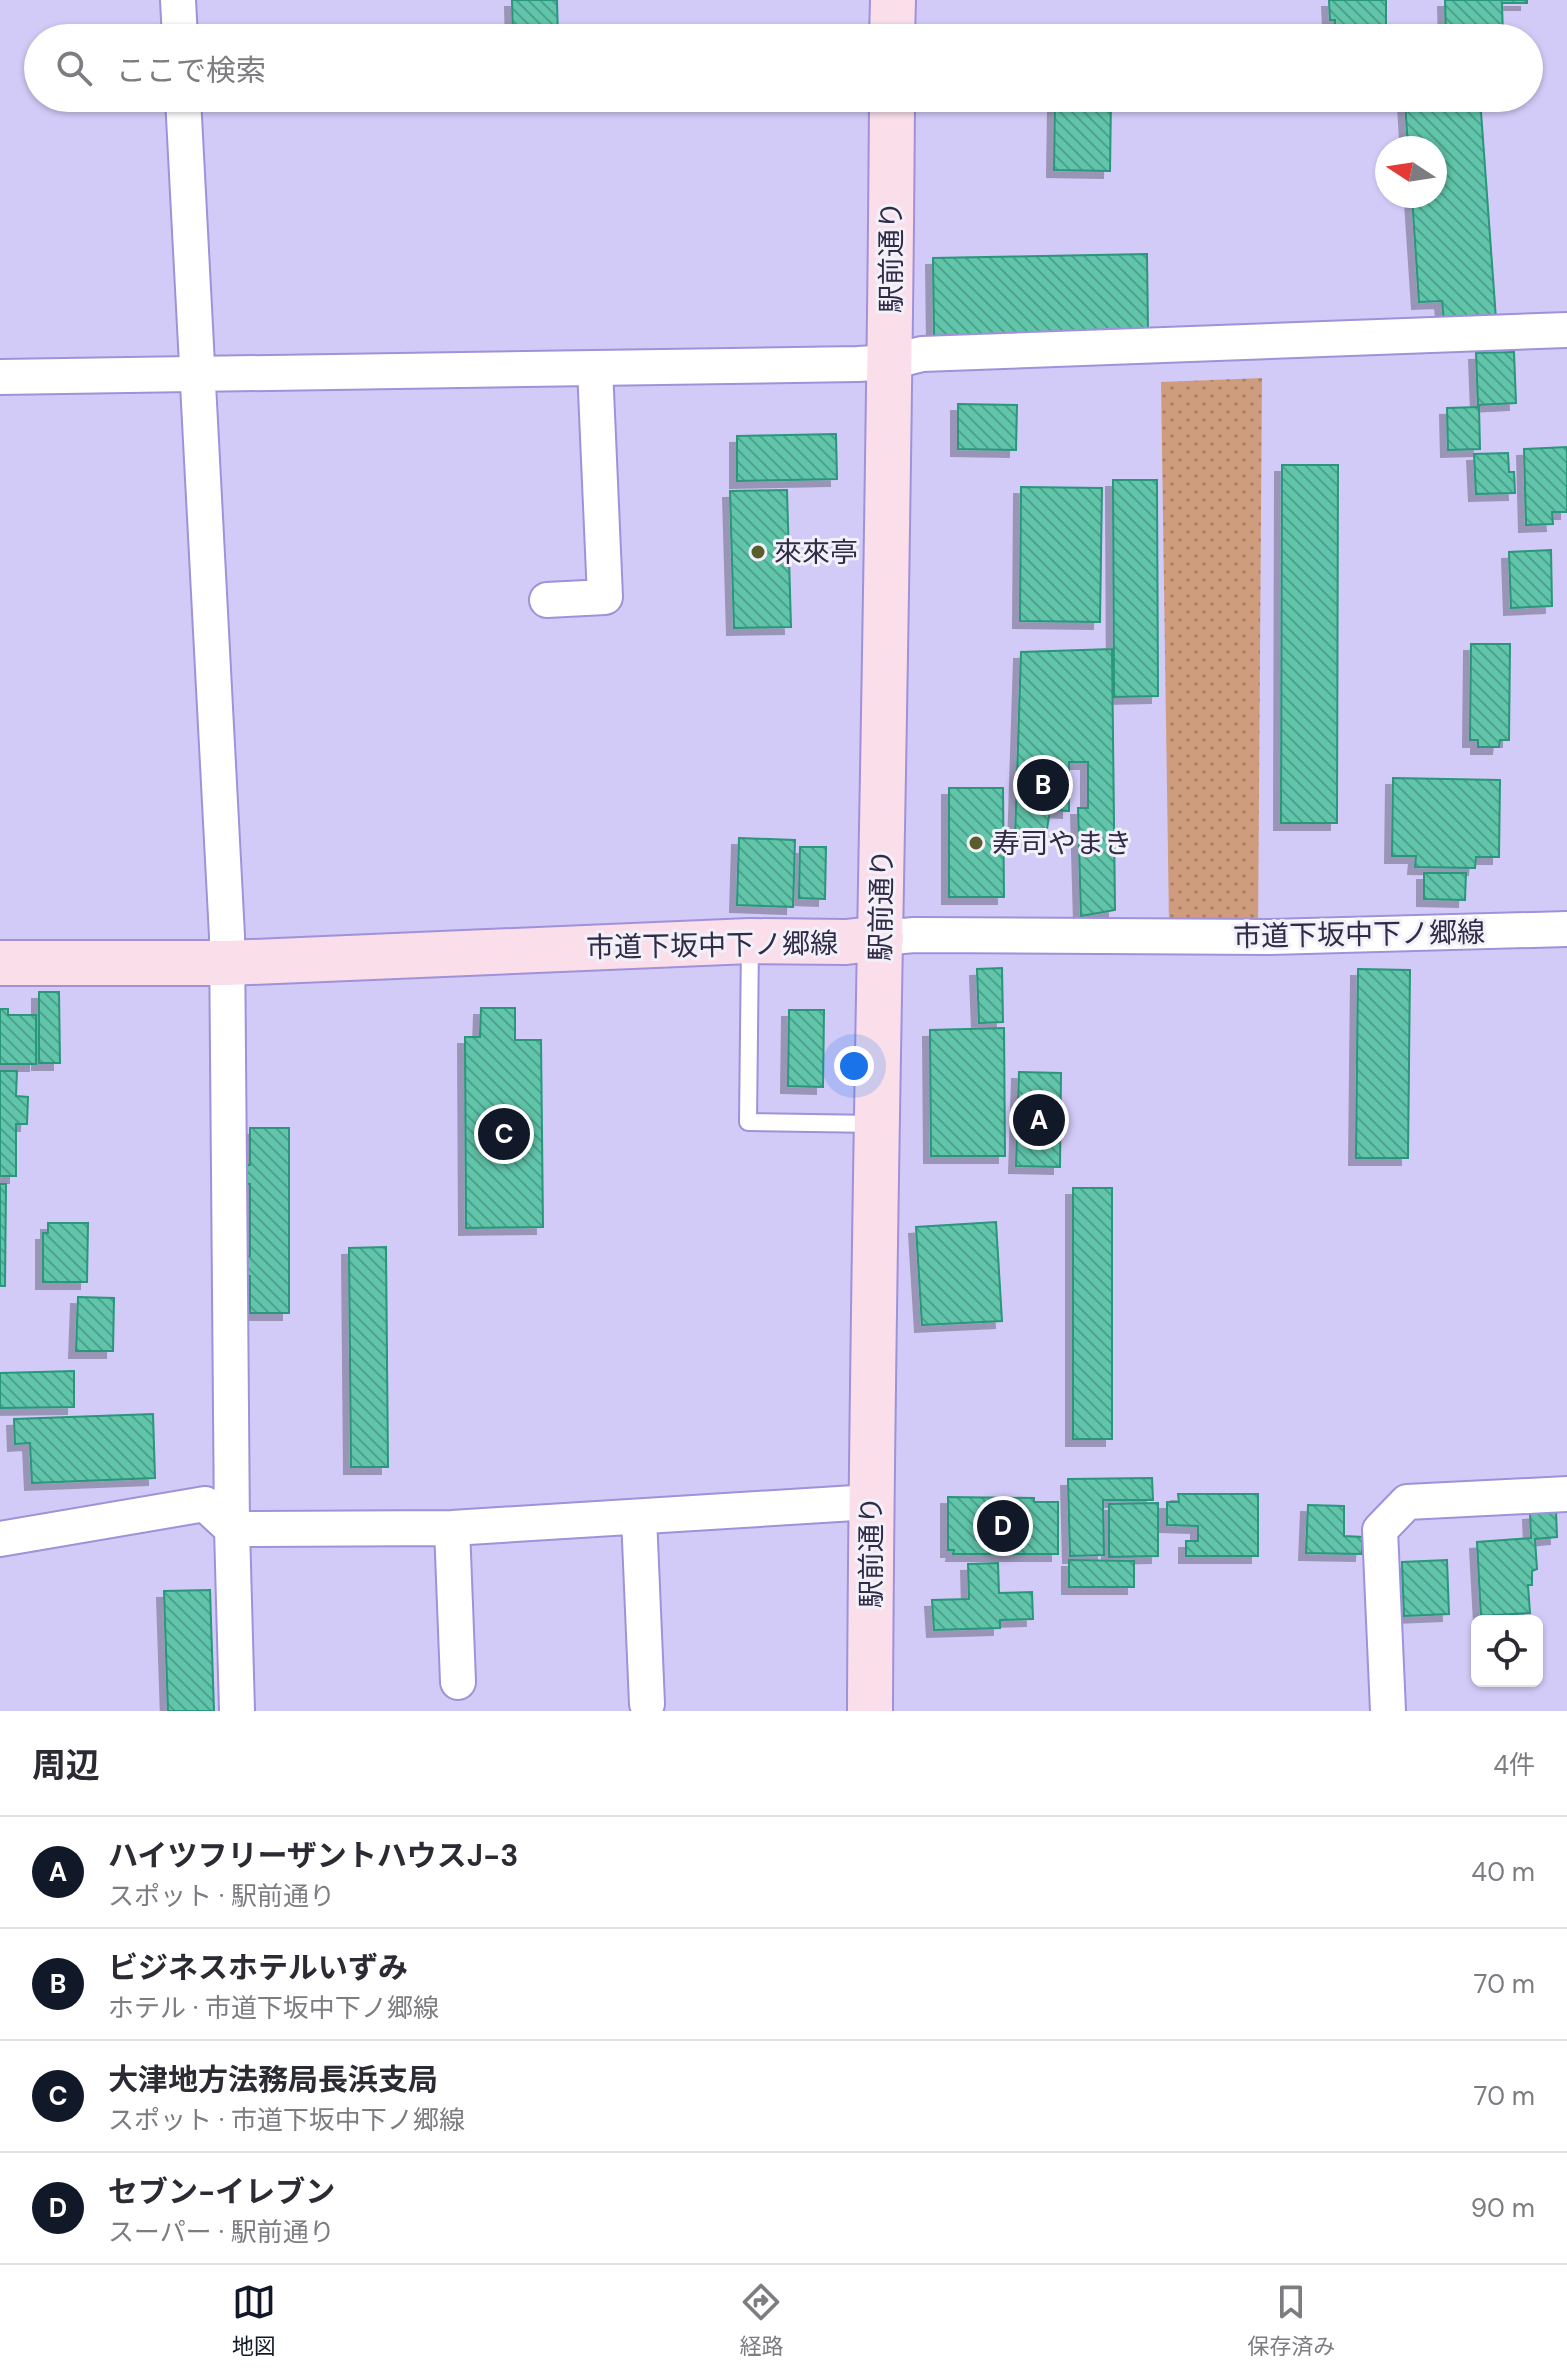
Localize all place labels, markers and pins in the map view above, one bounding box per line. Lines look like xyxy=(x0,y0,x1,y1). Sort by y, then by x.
place label: 來來亭 xyxy=(774,534,858,571)
marker: 來來亭 xyxy=(749,543,767,561)
pin: B xyxy=(1017,755,1069,815)
place label: 寿司やまき xyxy=(992,825,1132,862)
marker: 寿司やまき xyxy=(967,834,985,852)
pin: A xyxy=(1013,1090,1065,1150)
pin: C xyxy=(478,1104,530,1164)
pin: D xyxy=(977,1496,1029,1556)

